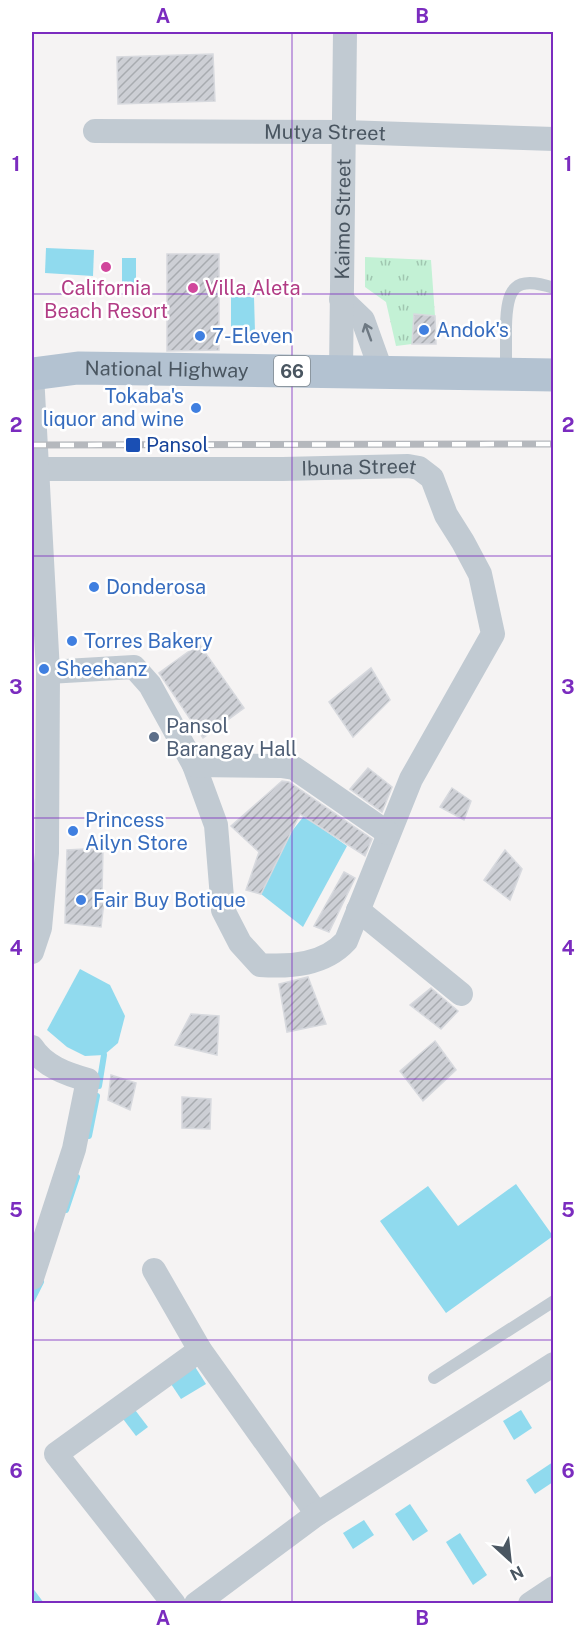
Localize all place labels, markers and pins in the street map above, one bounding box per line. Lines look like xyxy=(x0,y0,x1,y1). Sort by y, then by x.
marker: California Beach Resort xyxy=(99,260,113,274)
place label: California Beach Resort xyxy=(44,276,168,323)
place label: Villa Aleta xyxy=(205,276,301,300)
marker: Villa Aleta xyxy=(186,281,200,295)
place label: Andok's xyxy=(436,318,509,342)
marker: Andok's xyxy=(417,323,431,337)
place label: 7-Eleven xyxy=(212,324,293,348)
marker: 7-Eleven xyxy=(193,329,207,343)
place label: Tokaba's liquor and wine xyxy=(43,384,184,431)
marker: Tokaba's liquor and wine xyxy=(189,401,203,415)
place label: Pansol xyxy=(146,433,209,457)
marker: Pansol xyxy=(124,436,142,454)
place label: Donderosa xyxy=(106,575,206,599)
marker: Donderosa xyxy=(87,580,101,594)
place label: Torres Bakery xyxy=(84,629,213,653)
marker: Torres Bakery xyxy=(65,634,79,648)
place label: Sheehanz xyxy=(56,657,147,681)
marker: Sheehanz xyxy=(37,662,51,676)
place label: Pansol Barangay Hall xyxy=(166,714,297,761)
marker: Pansol Barangay Hall xyxy=(147,730,161,744)
place label: Princess Ailyn Store xyxy=(85,808,188,855)
marker: Princess Ailyn Store xyxy=(66,824,80,838)
place label: Fair Buy Botique xyxy=(93,888,246,912)
marker: Fair Buy Botique xyxy=(74,893,88,907)

